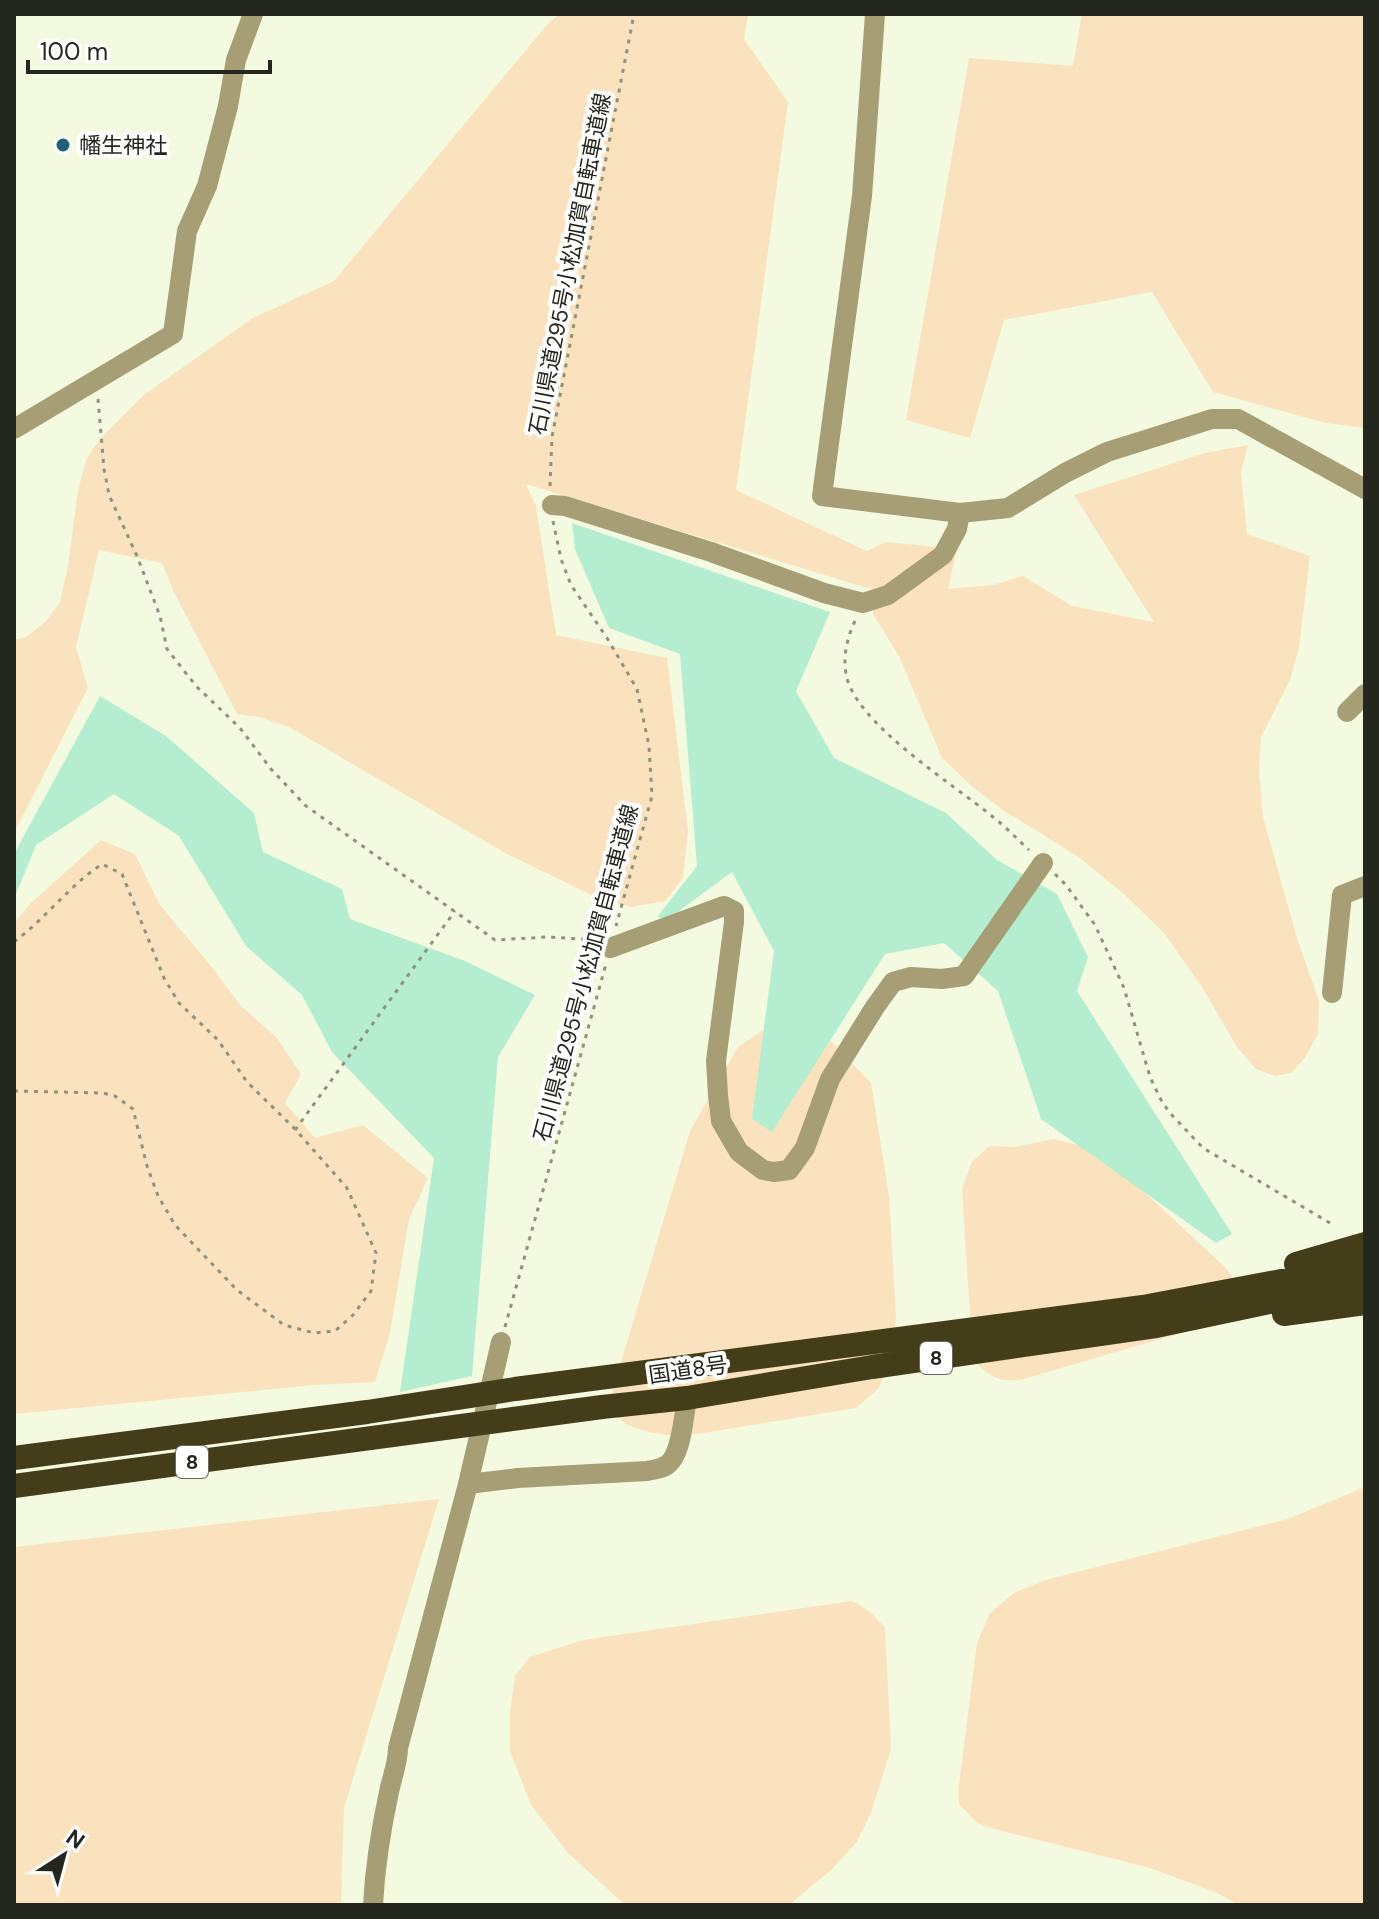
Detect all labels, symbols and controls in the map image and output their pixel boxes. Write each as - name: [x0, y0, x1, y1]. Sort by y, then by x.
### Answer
- scale bar: [28, 24, 270, 74]
- text: 100 m: [40, 36, 108, 67]
- street label: 石川県道295号小松加賀自転車道線: [523, 91, 617, 437]
- place label: 幡生神社: [79, 131, 167, 160]
- marker: 幡生神社: [54, 136, 72, 154]
- street label: 石川県道295号小松加賀自転車道線: [527, 801, 645, 1145]
- road number: 8: [920, 1342, 952, 1374]
- street label: 国道8号: [647, 1350, 729, 1390]
- road number: 8: [176, 1446, 208, 1478]
- north arrow: [24, 1815, 104, 1895]
- text: N: [60, 1823, 90, 1856]

